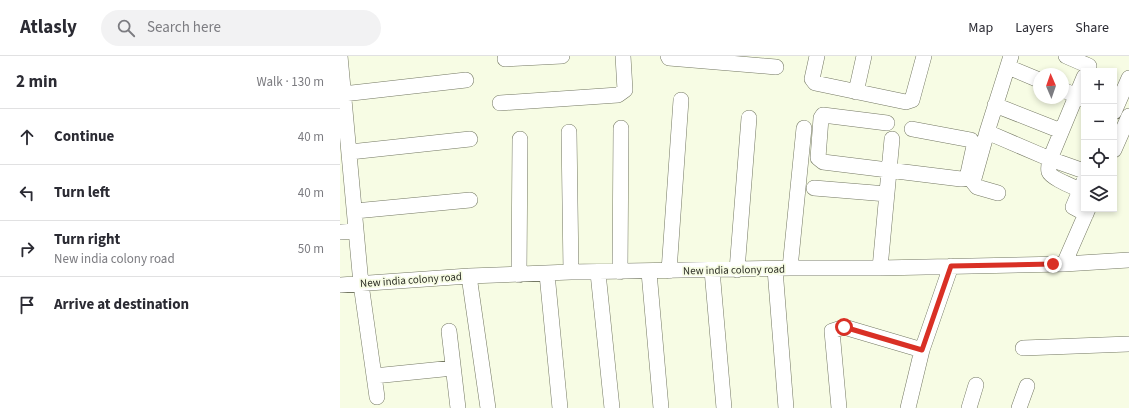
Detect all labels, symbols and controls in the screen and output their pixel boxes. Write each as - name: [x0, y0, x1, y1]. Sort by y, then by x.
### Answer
- search box: [101, 10, 381, 46]
- text: Atlasly: [20, 14, 77, 41]
- icon: search: [115, 17, 137, 39]
- text: Search here: [147, 17, 221, 38]
- text: Map: [968, 18, 993, 38]
- text: Layers: [1015, 18, 1053, 38]
- text: Share: [1075, 18, 1109, 38]
- north arrow: [1033, 68, 1069, 104]
- map controls: [1081, 68, 1117, 212]
- button: +: [1081, 68, 1117, 104]
- text: 2 min: [16, 70, 57, 94]
- text: Walk · 130 m: [256, 73, 324, 91]
- button: −: [1081, 104, 1117, 140]
- icon: ahead: [16, 126, 38, 148]
- text: Continue: [54, 126, 114, 147]
- text: 40 m: [298, 128, 324, 146]
- button: locate: [1081, 140, 1117, 176]
- button: layers: [1081, 176, 1117, 212]
- icon: left: [16, 182, 38, 204]
- text: Turn left: [54, 182, 110, 203]
- text: 40 m: [298, 184, 324, 202]
- text: Turn right: [54, 229, 120, 250]
- icon: right: [16, 238, 38, 260]
- text: 50 m: [298, 240, 324, 258]
- text: New india colony road: [54, 250, 175, 268]
- route end: [1044, 255, 1062, 273]
- street label: New india colony road: [683, 262, 785, 278]
- street label: New india colony road: [360, 269, 462, 291]
- icon: arrive: [16, 294, 38, 316]
- text: Arrive at destination: [54, 294, 189, 315]
- route start: [835, 318, 853, 336]

